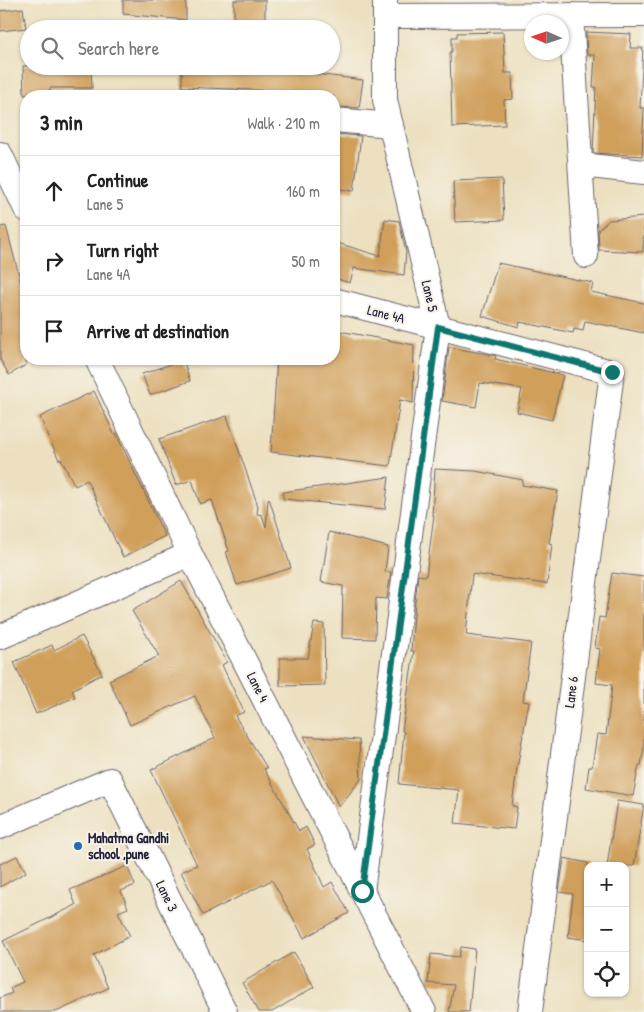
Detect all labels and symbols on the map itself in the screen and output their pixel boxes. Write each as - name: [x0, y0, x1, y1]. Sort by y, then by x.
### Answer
- north arrow: [524, 15, 569, 60]
- street label: Lane 5: [418, 278, 443, 314]
- street label: Lane 4A: [365, 300, 407, 327]
- route end: [601, 361, 624, 384]
- street label: Lane 4: [243, 669, 274, 705]
- street label: Lane 6: [559, 675, 582, 709]
- place label: Mahatma Gandhi school ,pune: [88, 828, 169, 865]
- marker: Mahatma Gandhi school ,pune: [72, 840, 84, 852]
- street label: Lane 3: [152, 877, 183, 914]
- route start: [351, 880, 374, 903]

